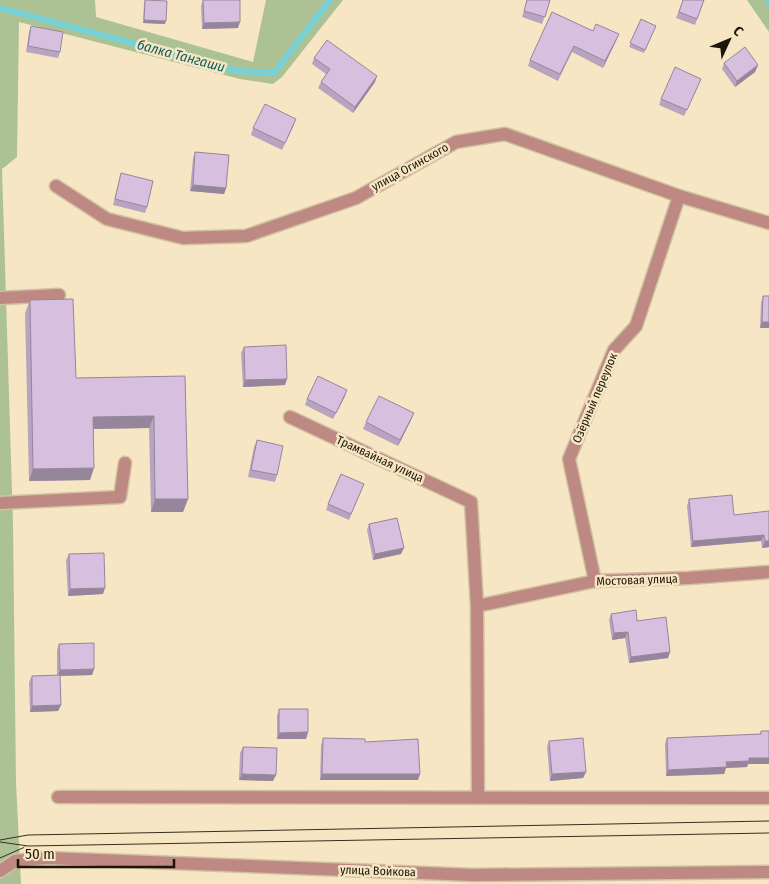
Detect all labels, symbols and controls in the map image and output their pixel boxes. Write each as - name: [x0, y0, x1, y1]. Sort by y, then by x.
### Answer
- north arrow: [704, 15, 754, 65]
- text: С: [729, 23, 747, 40]
- water label: балка Тангаши: [135, 36, 227, 76]
- street label: улица Огинского: [369, 140, 451, 194]
- street label: Озёрный переулок: [570, 350, 620, 445]
- street label: Трамвайная улица: [334, 433, 426, 485]
- street label: Мостовая улица: [596, 572, 678, 588]
- scale bar: [18, 836, 174, 868]
- text: 50 m: [25, 845, 55, 863]
- street label: улица Войкова: [340, 863, 416, 879]

